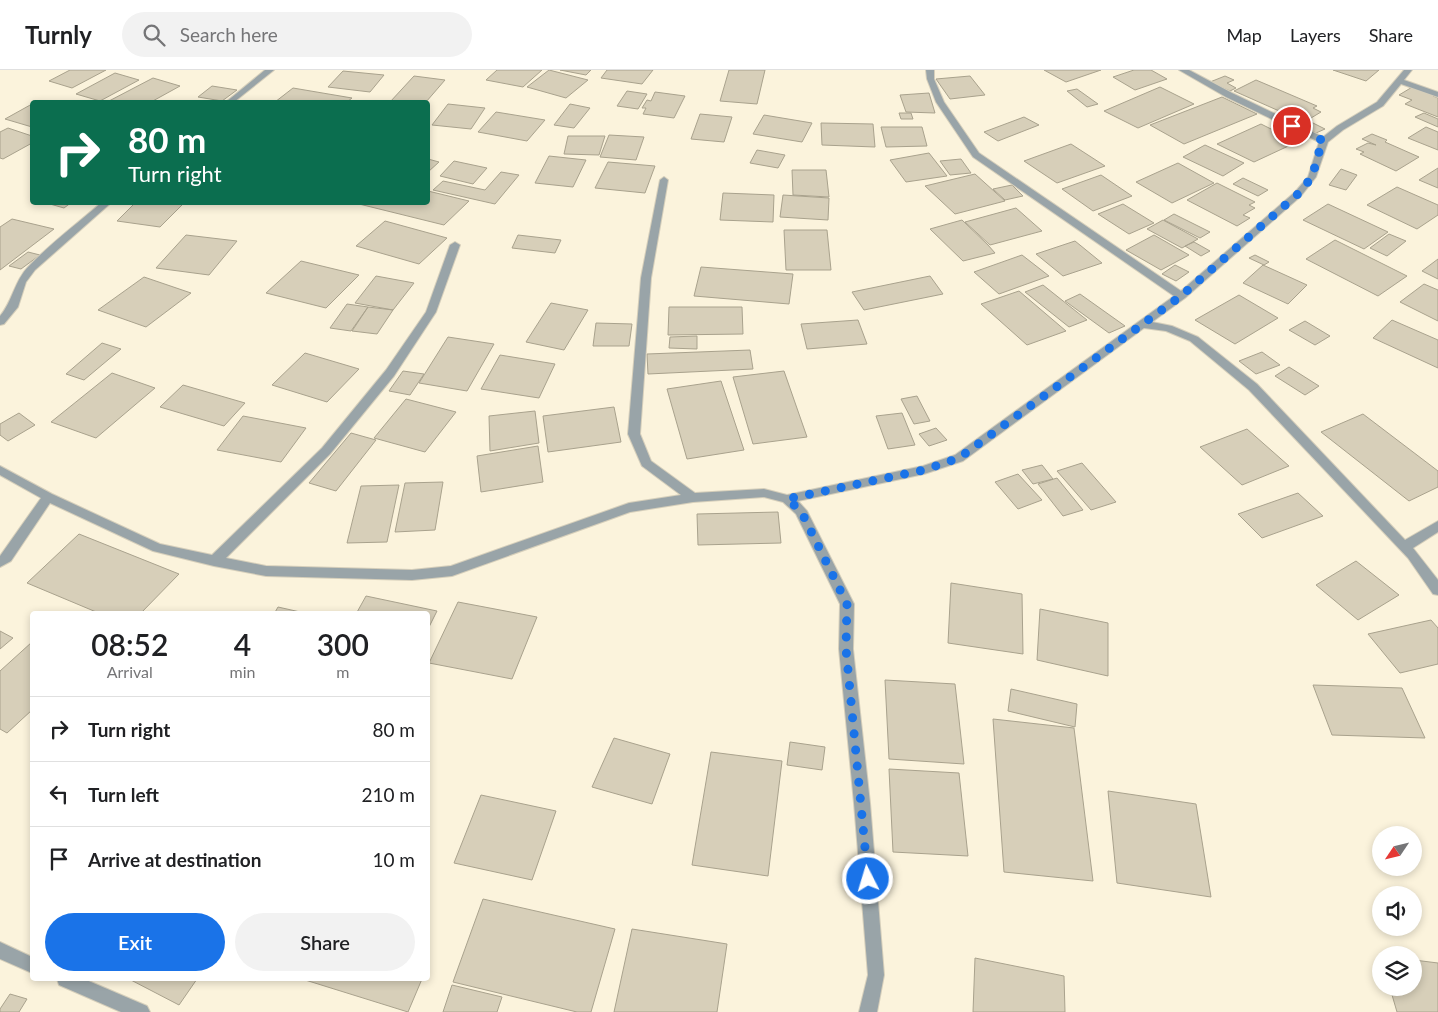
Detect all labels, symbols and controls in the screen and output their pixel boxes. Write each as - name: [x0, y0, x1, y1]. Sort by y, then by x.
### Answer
- search box: [122, 12, 472, 57]
- text: Turnly: [25, 20, 92, 49]
- icon: search: [140, 21, 168, 49]
- text: Search here: [180, 23, 278, 46]
- text: Map: [1226, 24, 1262, 46]
- text: Layers: [1290, 24, 1341, 46]
- text: Share: [1369, 24, 1413, 46]
- pin: [1271, 105, 1313, 147]
- icon: arrive: [1278, 112, 1306, 140]
- text: 80 m: [128, 118, 206, 160]
- icon: right: [45, 120, 110, 185]
- text: Turn right: [128, 160, 222, 187]
- text: 08:52: [91, 626, 168, 662]
- text: 4: [234, 626, 251, 662]
- text: 300: [317, 626, 369, 662]
- text: Arrival: [107, 662, 153, 681]
- text: min: [230, 662, 255, 681]
- text: m: [336, 662, 349, 681]
- icon: right: [45, 715, 73, 743]
- text: Turn right: [88, 718, 170, 741]
- text: 80 m: [372, 718, 415, 741]
- icon: left: [45, 780, 73, 808]
- text: Turn left: [88, 783, 159, 806]
- text: 210 m: [361, 783, 415, 806]
- north arrow: [1372, 826, 1422, 876]
- map controls: [1372, 826, 1422, 996]
- icon: arrive: [45, 845, 73, 873]
- text: Arrive at destination: [88, 848, 261, 871]
- text: 10 m: [372, 848, 415, 871]
- position arrow: [841, 852, 893, 904]
- button: sound: [1372, 886, 1422, 936]
- button: Exit: [45, 913, 225, 971]
- button: Share: [235, 913, 415, 971]
- button: layers: [1372, 946, 1422, 996]

